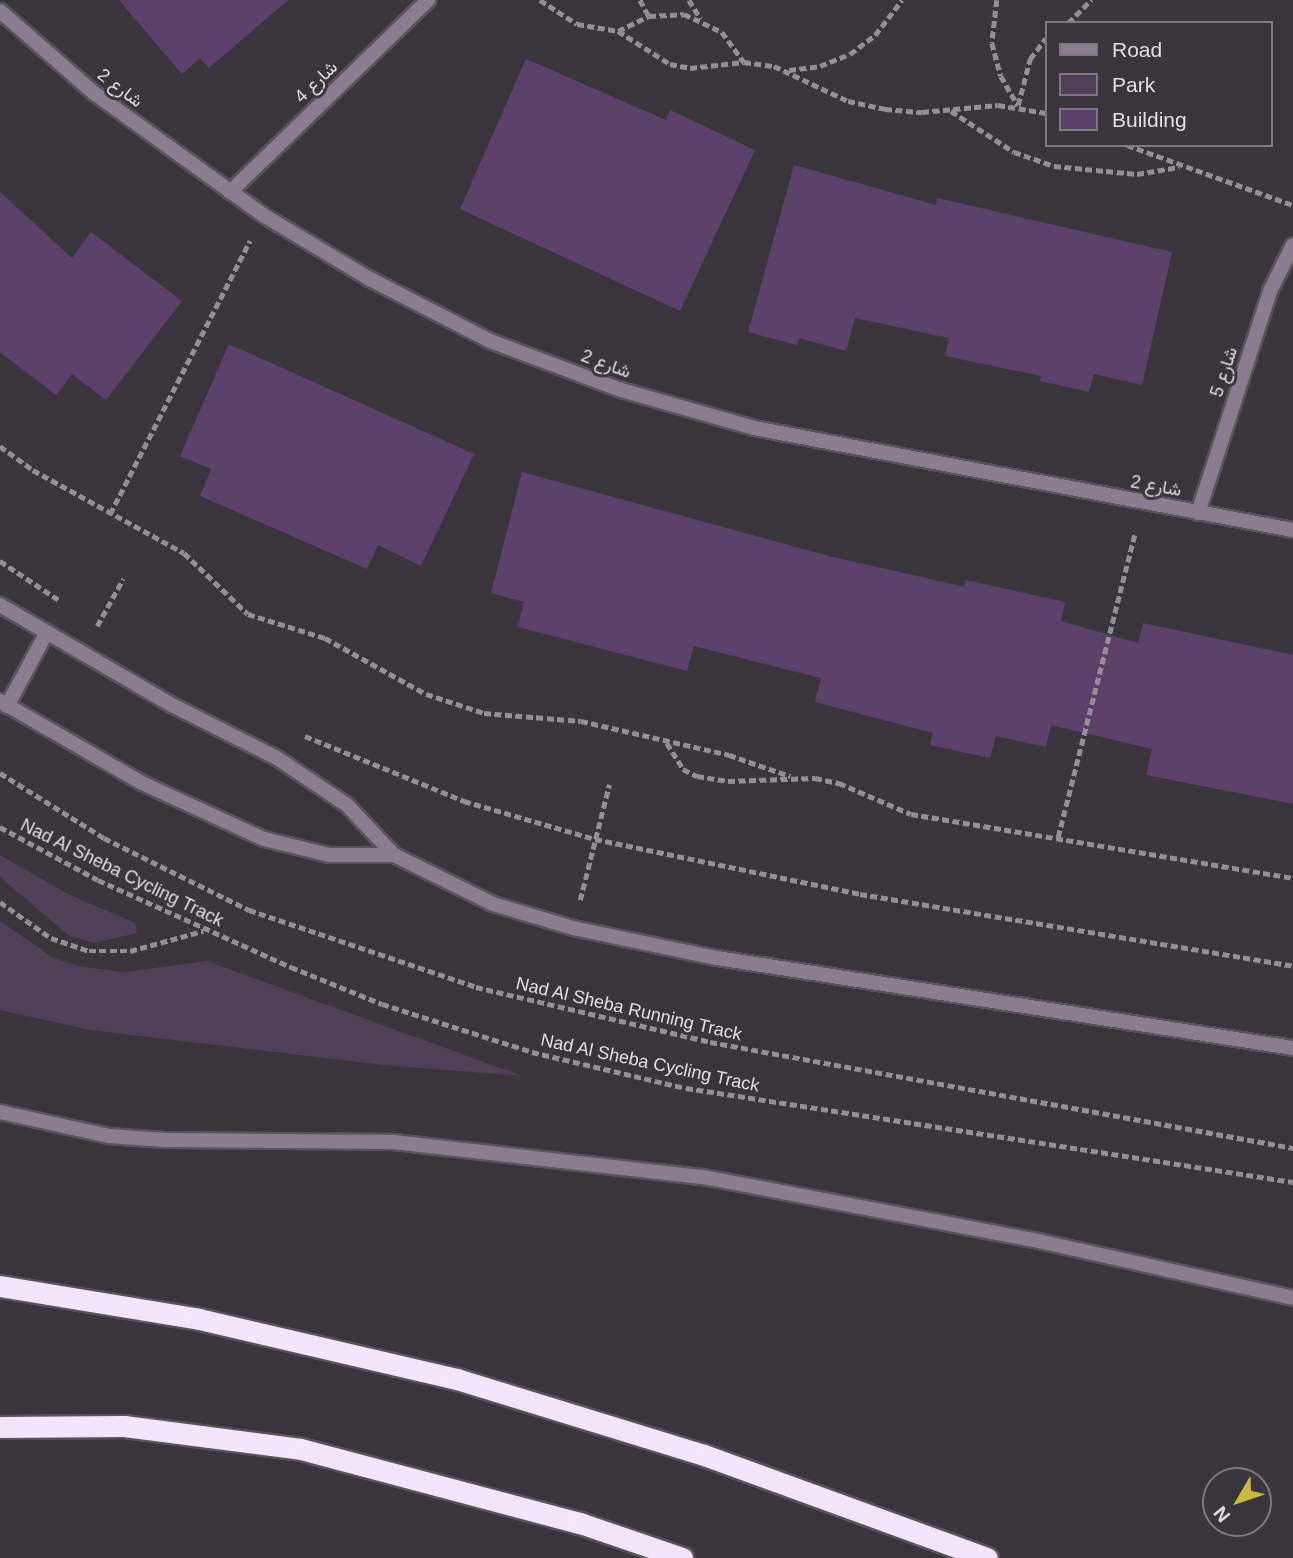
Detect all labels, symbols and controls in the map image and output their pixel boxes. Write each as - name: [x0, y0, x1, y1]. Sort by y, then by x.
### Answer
- legend: [1044, 21, 1272, 147]
- text: Road: [1112, 38, 1162, 61]
- street label: شارع 4: [290, 56, 342, 108]
- street label: شارع 2: [93, 64, 147, 112]
- text: Park: [1112, 73, 1155, 96]
- text: Building: [1112, 108, 1187, 131]
- street label: شارع 5: [1206, 344, 1242, 400]
- street label: شارع 2: [578, 345, 634, 383]
- street label: شارع 2: [1129, 471, 1183, 501]
- street label: Nad Al Sheba Cycling Track: [16, 814, 228, 932]
- street label: Nad Al Sheba Running Track: [513, 972, 745, 1046]
- street label: Nad Al Sheba Cycling Track: [538, 1029, 762, 1097]
- north arrow: [1202, 1467, 1272, 1537]
- text: N: [1209, 1502, 1234, 1526]

